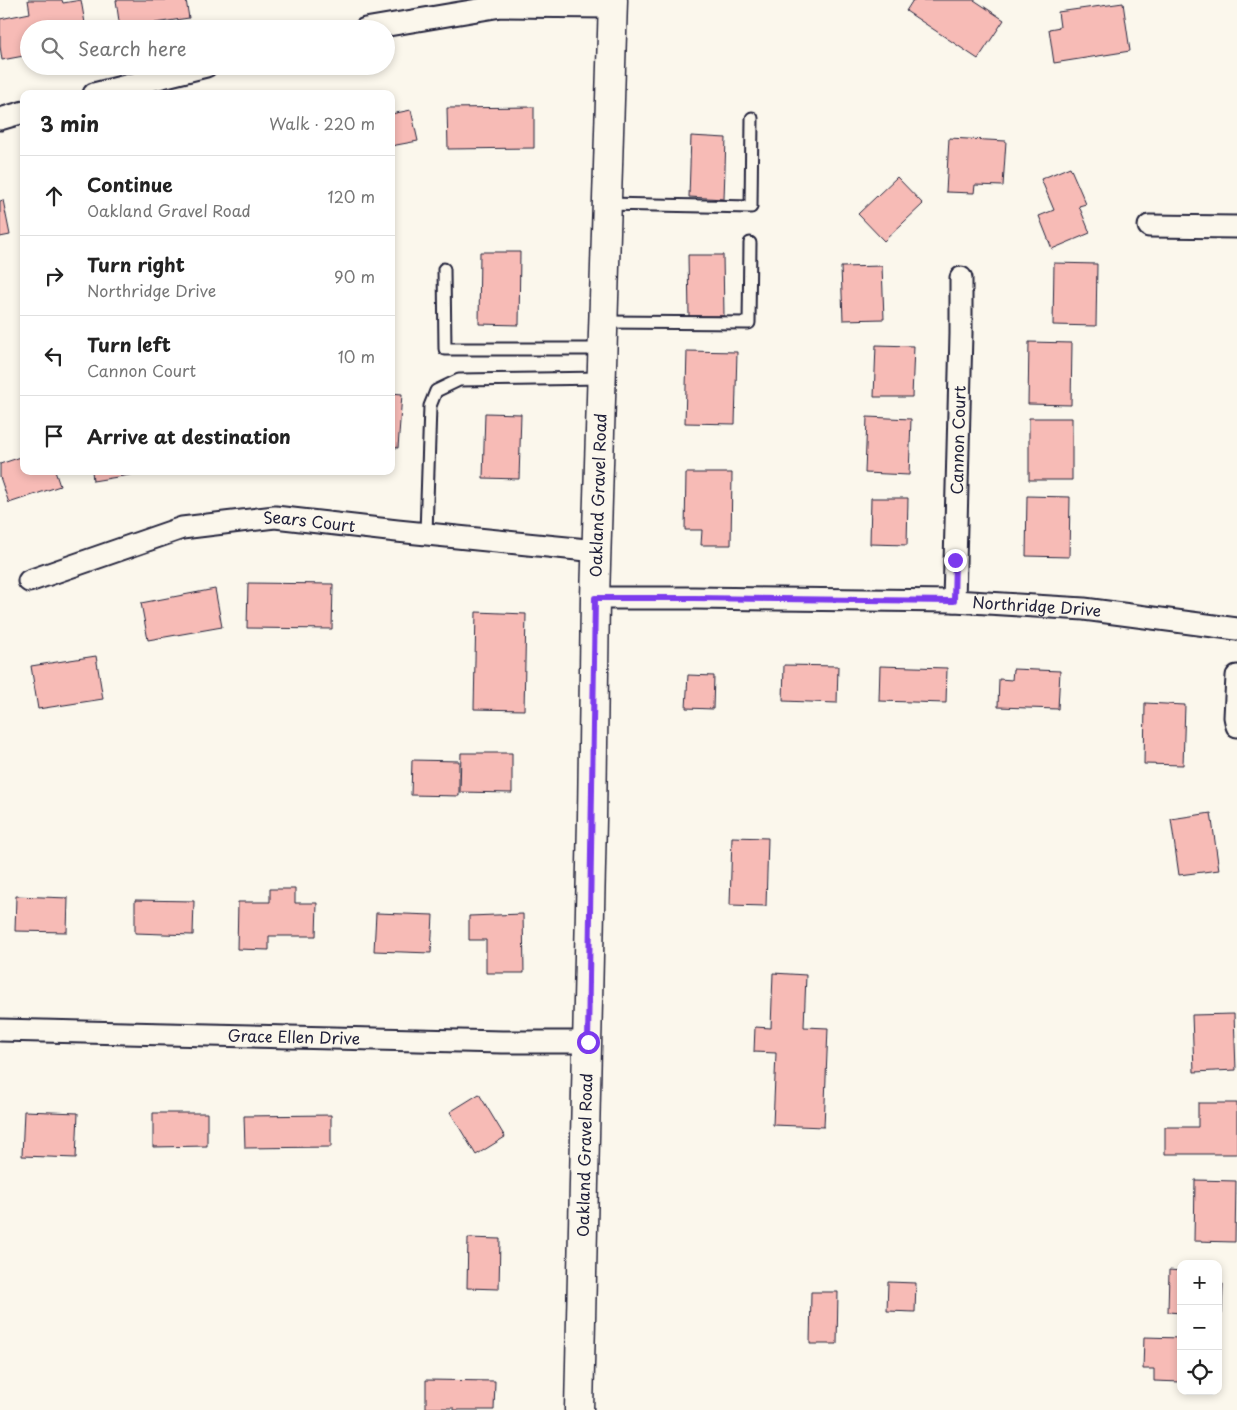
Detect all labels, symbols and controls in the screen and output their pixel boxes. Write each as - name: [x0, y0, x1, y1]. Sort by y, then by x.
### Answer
- search box: [20, 20, 395, 75]
- icon: search: [38, 34, 66, 62]
- text: Search here: [78, 34, 187, 62]
- text: 3 min: [40, 107, 99, 139]
- text: Walk · 220 m: [269, 111, 375, 135]
- text: Continue: [87, 170, 173, 198]
- icon: ahead: [40, 182, 68, 210]
- text: 120 m: [328, 184, 375, 208]
- text: Oakland Gravel Road: [87, 198, 251, 222]
- text: Turn right: [87, 250, 185, 278]
- icon: right: [40, 262, 68, 290]
- text: 90 m: [334, 264, 375, 288]
- text: Northridge Drive: [87, 278, 216, 302]
- text: Turn left: [87, 330, 171, 358]
- icon: left: [40, 342, 68, 370]
- text: 10 m: [338, 344, 375, 368]
- text: Cannon Court: [87, 358, 196, 382]
- street label: Cannon Court: [944, 385, 971, 495]
- street label: Oakland Gravel Road: [583, 413, 612, 578]
- icon: arrive: [40, 422, 68, 450]
- text: Arrive at destination: [87, 422, 291, 450]
- street label: Sears Court: [262, 504, 357, 537]
- route end: [944, 549, 967, 572]
- street label: Northridge Drive: [972, 589, 1103, 622]
- street label: Grace Ellen Drive: [227, 1022, 361, 1050]
- route start: [577, 1031, 600, 1054]
- street label: Oakland Gravel Road: [570, 1073, 597, 1237]
- map controls: [1177, 1260, 1222, 1395]
- button: +: [1177, 1260, 1222, 1305]
- button: −: [1177, 1305, 1222, 1350]
- button: locate: [1177, 1350, 1222, 1395]

